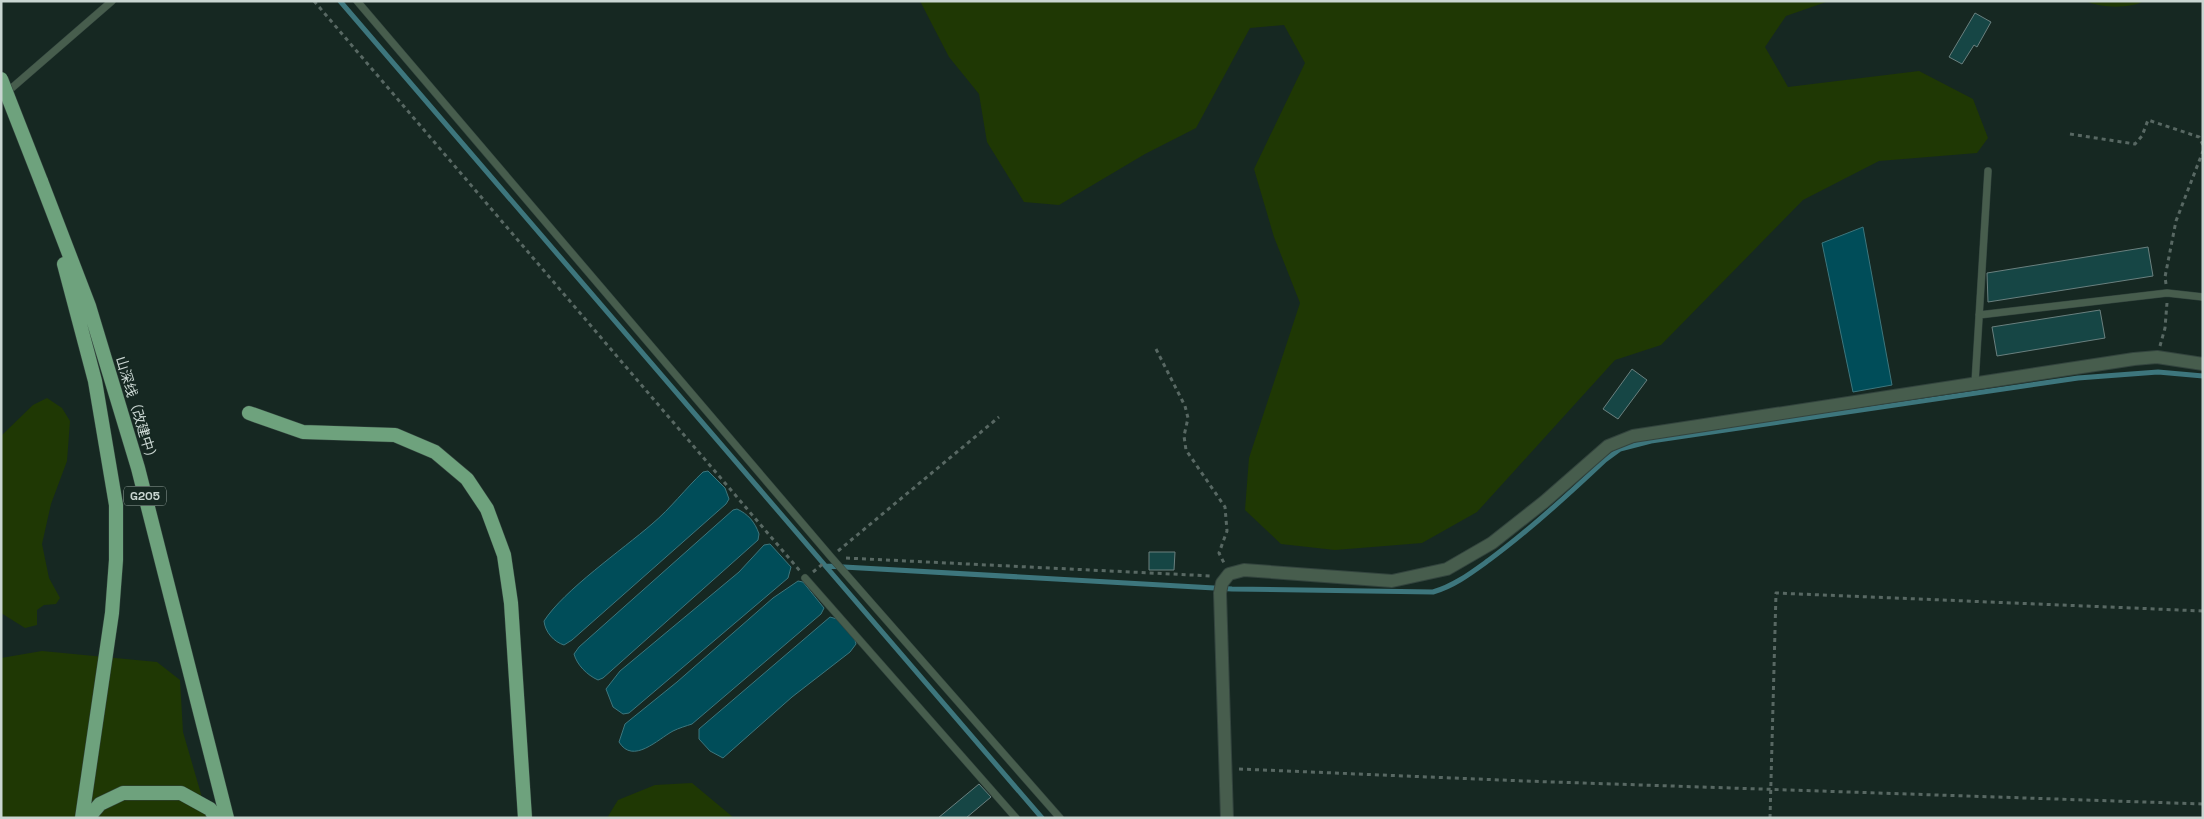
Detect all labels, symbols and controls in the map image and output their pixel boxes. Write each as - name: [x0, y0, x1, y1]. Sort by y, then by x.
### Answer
- street label: 山深线（改建中）: [112, 354, 162, 466]
- road number: G205: [124, 486, 166, 506]

